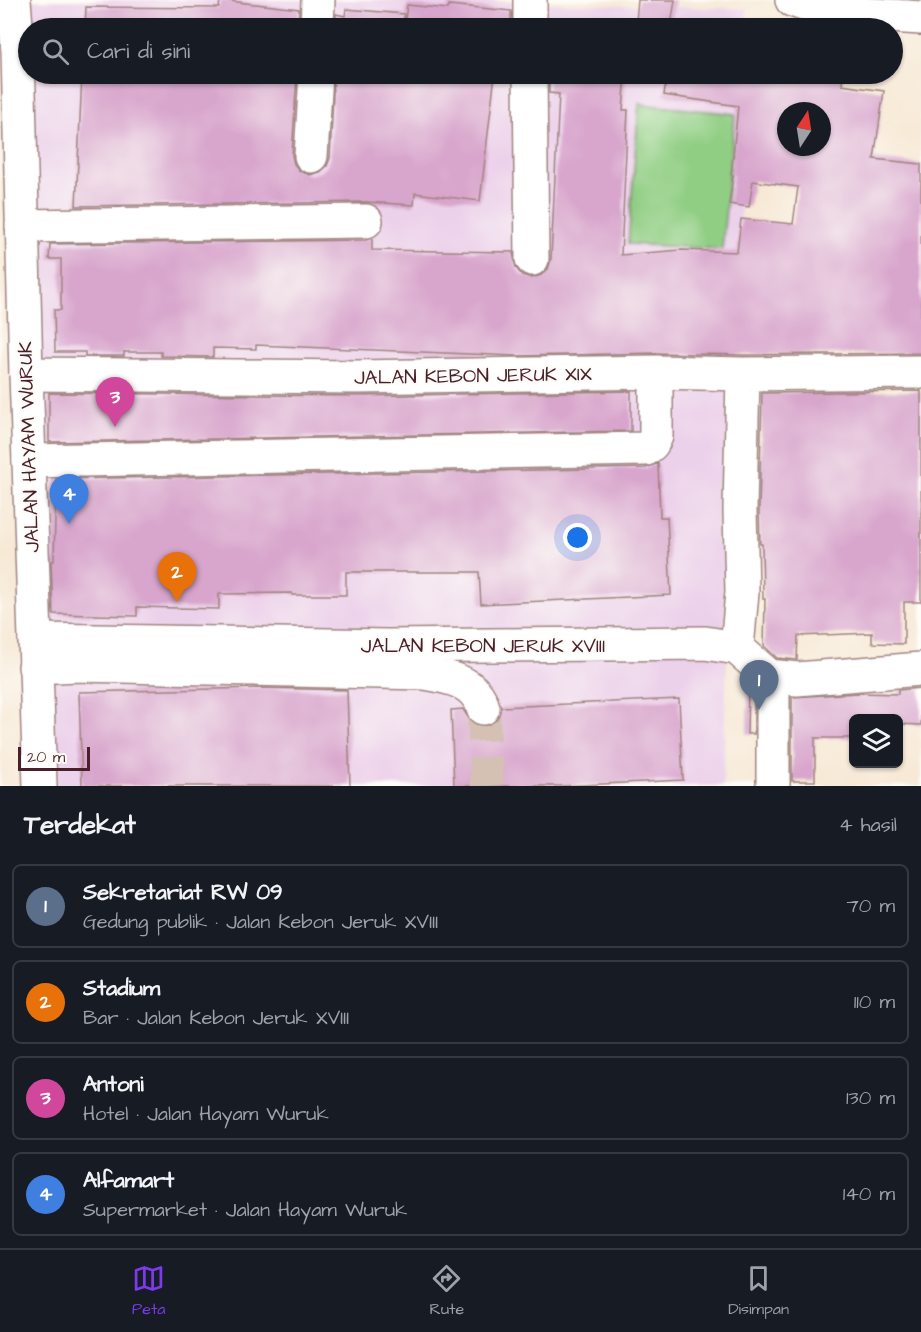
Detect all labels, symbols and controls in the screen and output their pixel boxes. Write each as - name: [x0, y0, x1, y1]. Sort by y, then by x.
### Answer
- search box: [18, 18, 903, 84]
- icon: search: [39, 35, 72, 68]
- text: Cari di sini: [87, 36, 190, 67]
- north arrow: [777, 102, 831, 156]
- street label: JALAN HAYAM WURUK: [11, 341, 47, 553]
- street label: JALAN KEBON JERUK XIX: [354, 360, 592, 392]
- pin: 3: [96, 378, 134, 427]
- pin: 4: [50, 474, 88, 524]
- your location: [563, 523, 592, 552]
- pin: 2: [158, 552, 196, 602]
- street label: JALAN KEBON JERUK XVIII: [361, 632, 605, 660]
- pin: 1: [740, 660, 778, 710]
- map controls: [849, 714, 903, 768]
- button: layers: [849, 714, 903, 768]
- scale bar: [18, 744, 90, 772]
- text: 20 m: [27, 746, 65, 768]
- text: Terdekat: [24, 807, 136, 843]
- text: 4 hasil: [839, 811, 897, 839]
- text: Sekretariat RW 09: [83, 877, 283, 908]
- text: 1: [44, 892, 47, 920]
- text: 70 m: [847, 892, 895, 920]
- text: Gedung publik · Jalan Kebon Jeruk XVIII: [83, 908, 438, 936]
- text: Stadium: [83, 973, 160, 1004]
- text: 2: [40, 988, 51, 1016]
- text: 110 m: [854, 988, 895, 1016]
- text: Bar · Jalan Kebon Jeruk XVIII: [83, 1004, 349, 1032]
- text: Antoni: [83, 1069, 144, 1100]
- text: 3: [40, 1084, 51, 1112]
- text: 130 m: [846, 1084, 895, 1112]
- text: Hotel · Jalan Hayam Wuruk: [83, 1100, 329, 1128]
- text: Alfamart: [83, 1165, 174, 1196]
- text: 4: [39, 1180, 52, 1208]
- text: 140 m: [843, 1180, 895, 1208]
- text: Supermarket · Jalan Hayam Wuruk: [83, 1196, 407, 1224]
- tab: Peta: [132, 1262, 165, 1320]
- tab: Rute: [430, 1262, 464, 1320]
- tab: Disimpan: [728, 1262, 789, 1320]

